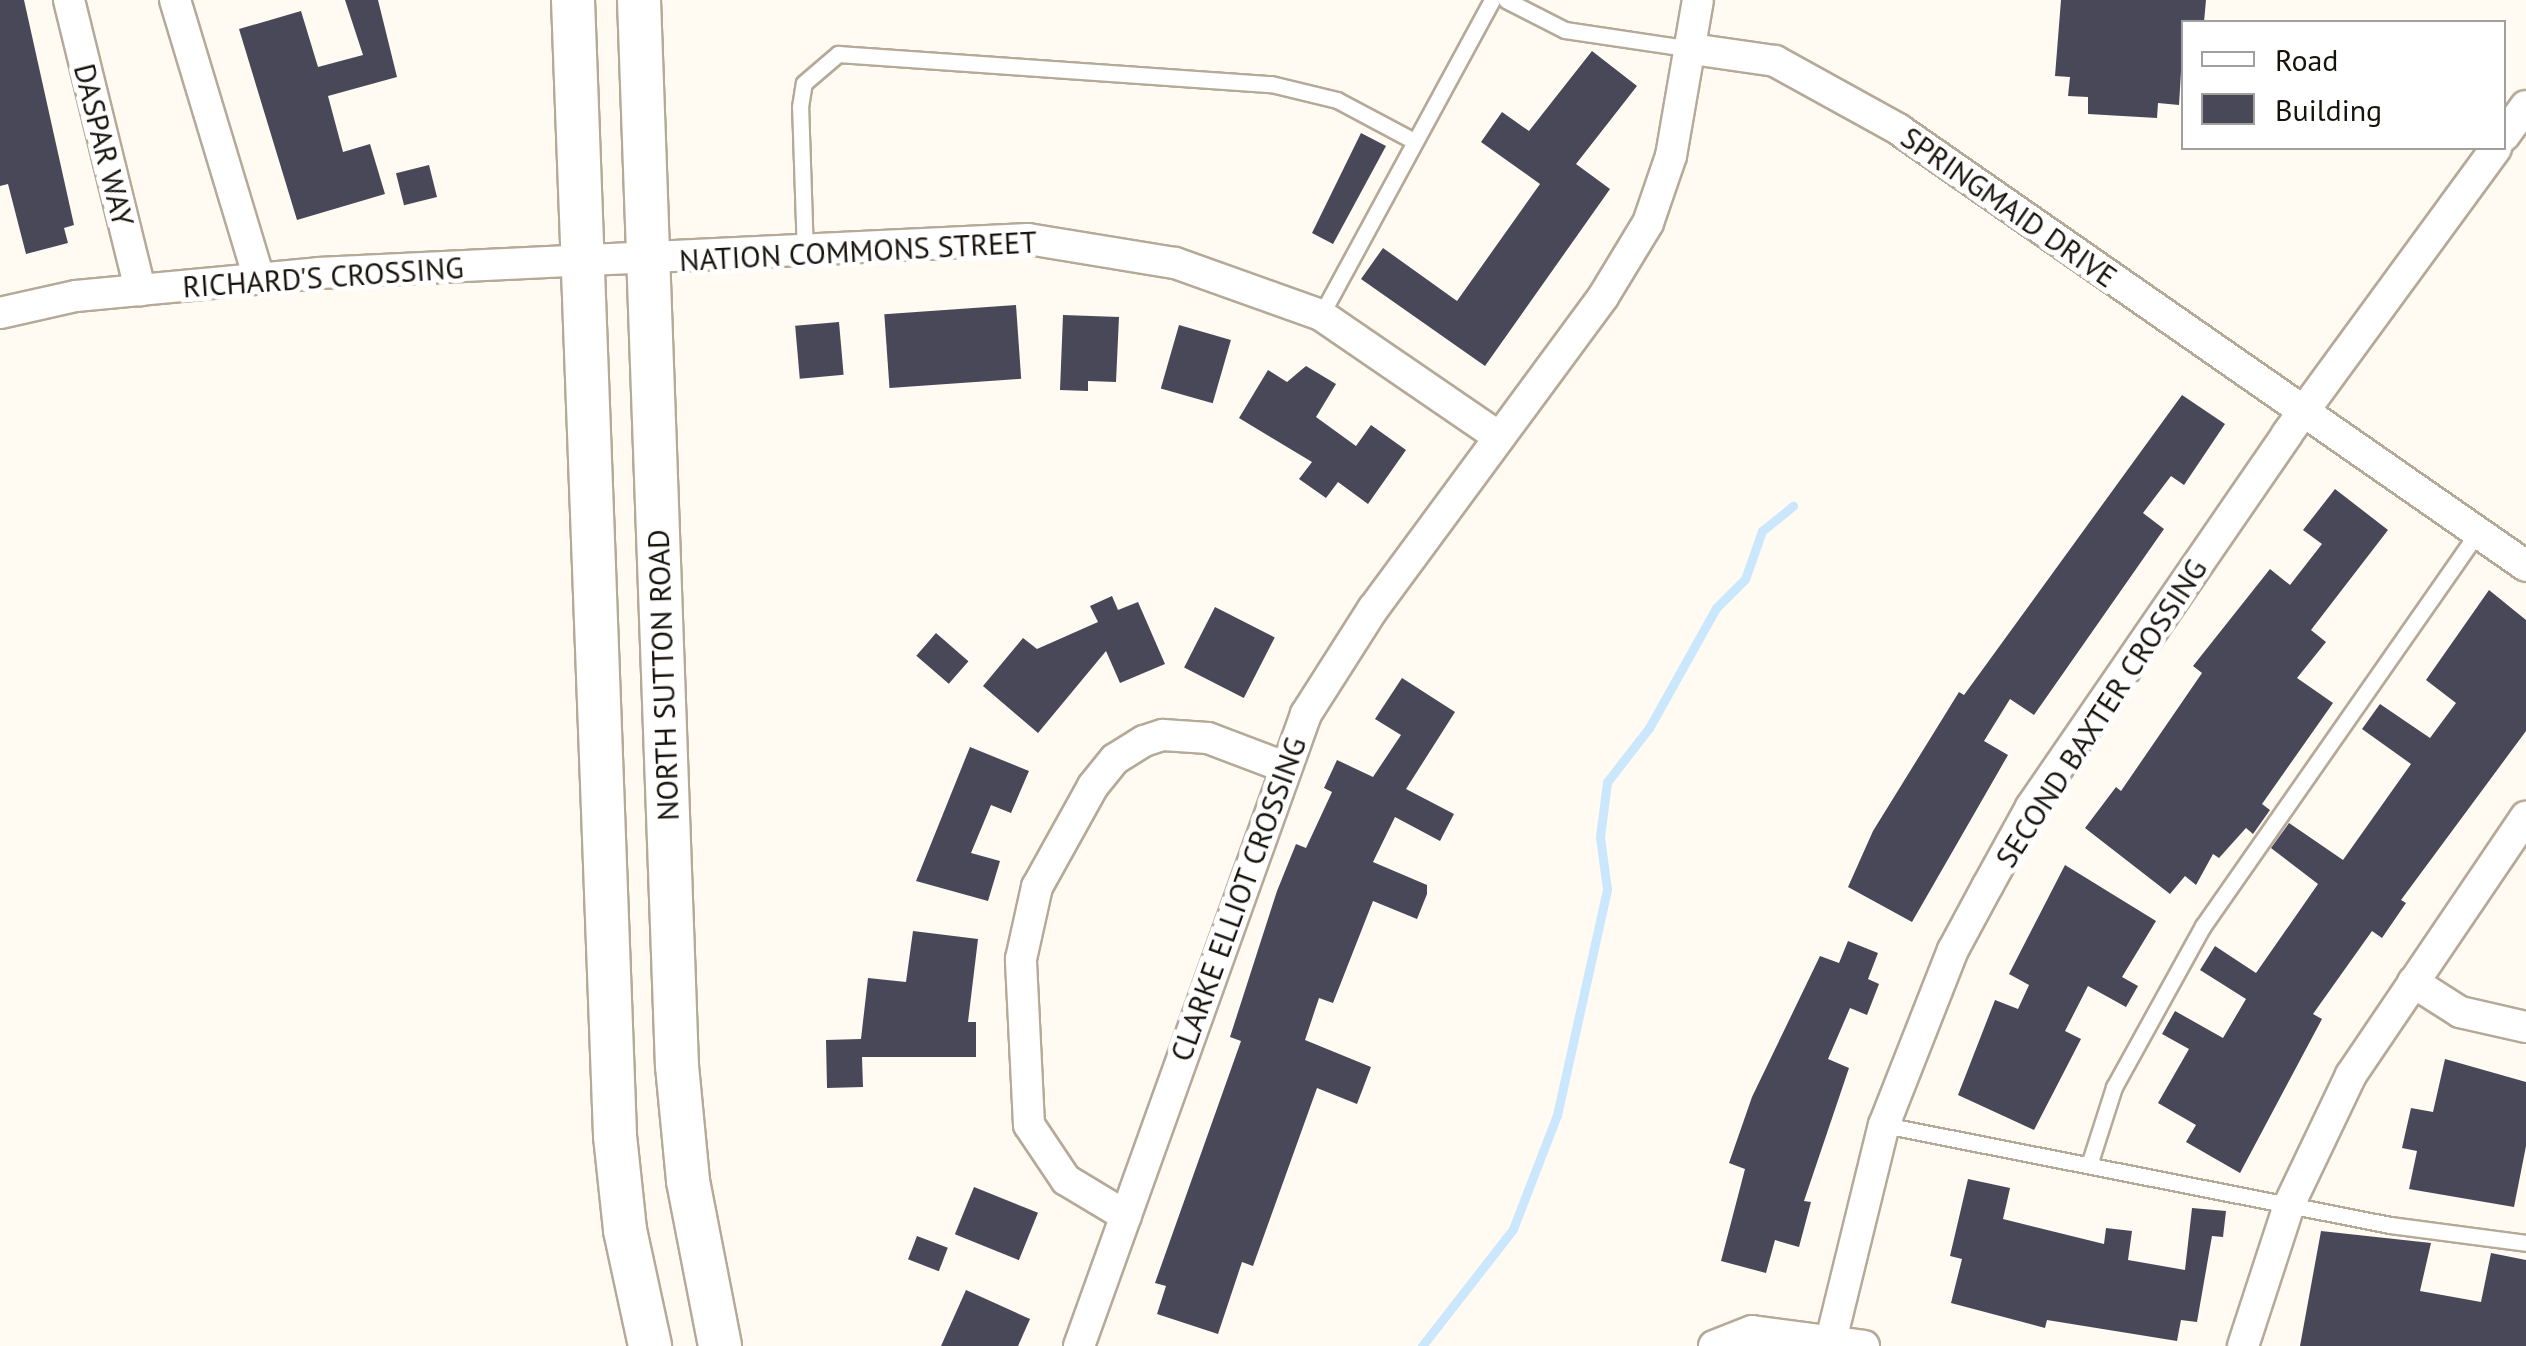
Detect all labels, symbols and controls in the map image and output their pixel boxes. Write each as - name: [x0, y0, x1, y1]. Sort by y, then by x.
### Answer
- legend: [2181, 20, 2506, 150]
- text: Road: [2275, 40, 2339, 79]
- street label: DASPAR WAY: [66, 60, 142, 230]
- text: Building: [2275, 90, 2382, 129]
- street label: SPRINGMAID DRIVE: [1894, 119, 2124, 295]
- street label: NATION COMMONS STREET: [678, 224, 1038, 278]
- street label: RICHARD'S CROSSING: [181, 249, 465, 305]
- street label: NORTH SUTTON ROAD: [640, 529, 686, 821]
- street label: SECOND BAXTER CROSSING: [1988, 552, 2214, 874]
- street label: CLARKE ELLIOT CROSSING: [1162, 731, 1314, 1067]

